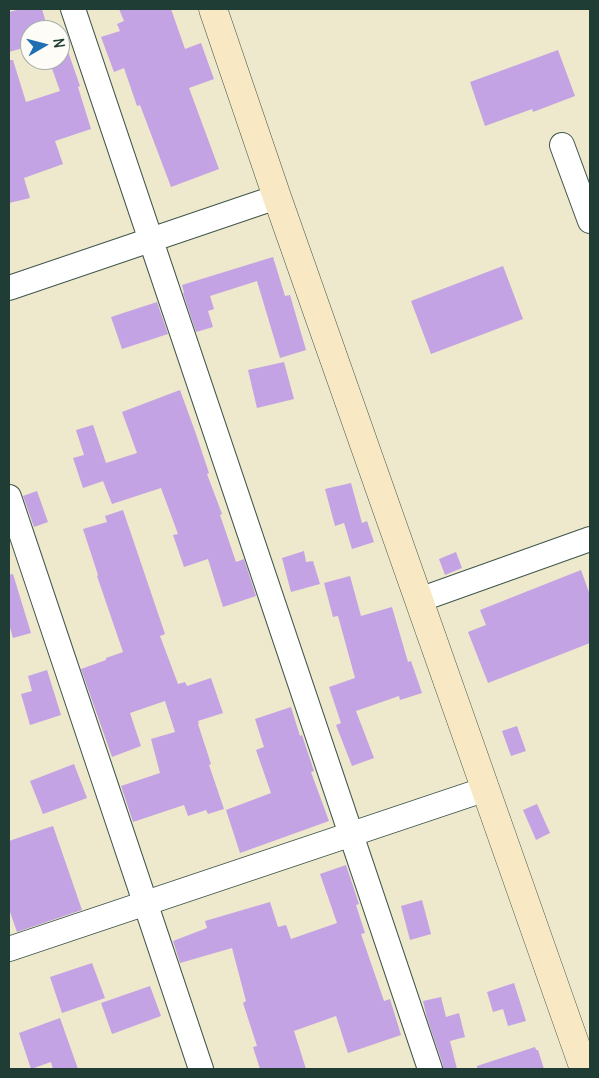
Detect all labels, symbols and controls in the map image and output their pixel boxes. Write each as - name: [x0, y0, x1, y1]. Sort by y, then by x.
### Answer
- north arrow: [20, 20, 70, 70]
- text: N: [49, 37, 68, 49]

